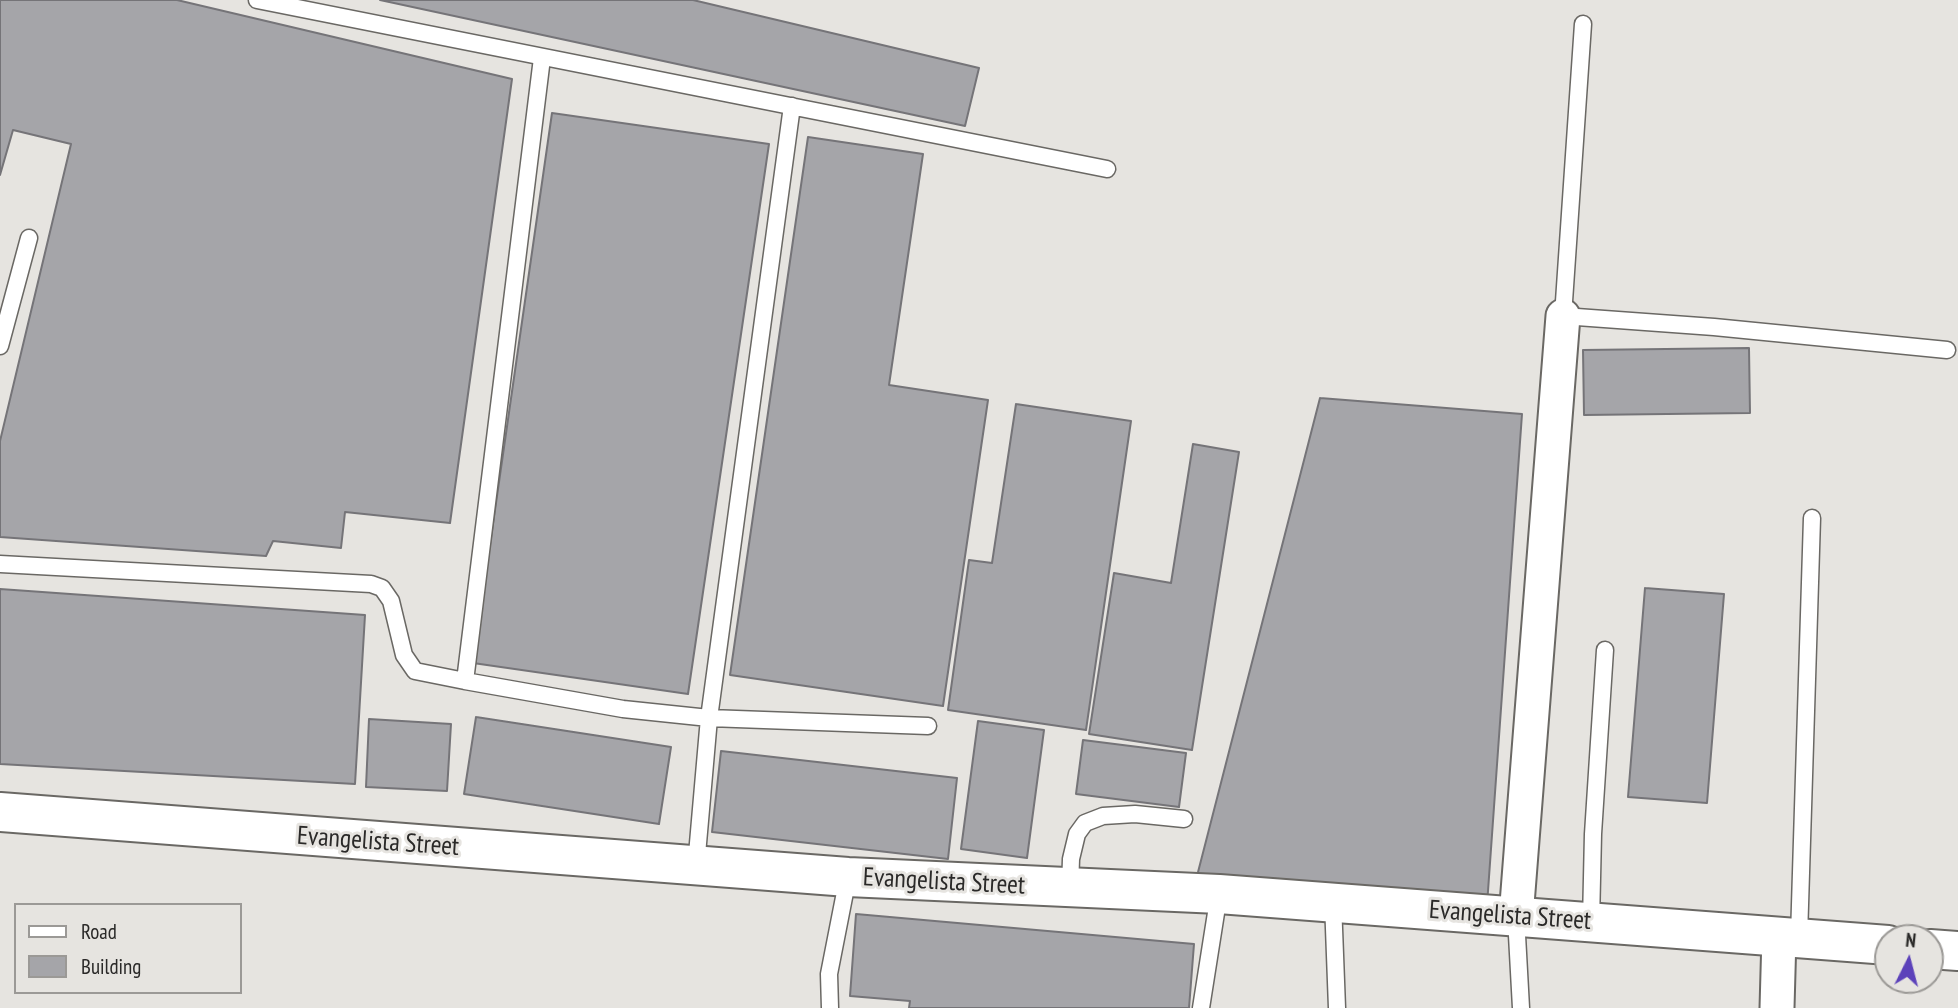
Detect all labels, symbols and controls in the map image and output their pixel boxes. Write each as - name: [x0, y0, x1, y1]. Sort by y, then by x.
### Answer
- street label: Evangelista Street: [296, 821, 460, 863]
- street label: Evangelista Street: [862, 862, 1026, 902]
- street label: Evangelista Street: [1428, 895, 1592, 937]
- legend: [14, 903, 242, 994]
- text: Road: [81, 918, 117, 945]
- north arrow: [1874, 924, 1944, 994]
- text: N: [1905, 928, 1917, 953]
- text: Building: [81, 953, 141, 980]

